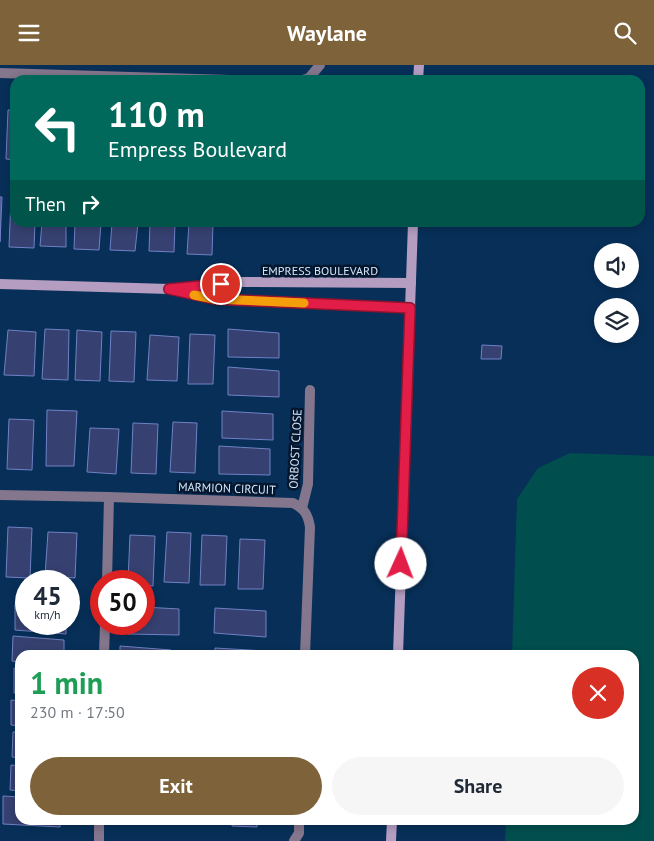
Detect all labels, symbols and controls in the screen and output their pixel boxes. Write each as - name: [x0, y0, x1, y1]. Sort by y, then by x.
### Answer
- icon: menu: [15, 19, 43, 47]
- text: Waylane: [287, 19, 367, 47]
- icon: search: [611, 19, 639, 47]
- text: 110 m: [108, 91, 205, 137]
- icon: left: [25, 95, 90, 160]
- text: Empress Boulevard: [108, 135, 287, 163]
- icon: right: [76, 190, 104, 218]
- text: Then: [25, 192, 66, 216]
- map controls: [594, 243, 639, 343]
- button: sound: [594, 243, 639, 288]
- pin: [200, 263, 242, 305]
- street label: EMPRESS BOULEVARD: [262, 263, 378, 278]
- icon: arrive: [207, 270, 235, 298]
- button: layers: [594, 298, 639, 343]
- street label: ORBOST CLOSE: [285, 409, 305, 489]
- street label: MARMION CIRCUIT: [178, 479, 277, 497]
- position arrow: [374, 537, 426, 589]
- speed limit sign: 50: [90, 570, 155, 635]
- text: 45: [33, 580, 62, 612]
- text: km/h: [34, 607, 61, 622]
- text: 1 min: [30, 663, 103, 702]
- button: close: [572, 667, 624, 719]
- text: 230 m · 17:50: [30, 702, 125, 722]
- button: Exit: [30, 757, 322, 815]
- button: Share: [332, 757, 624, 815]

